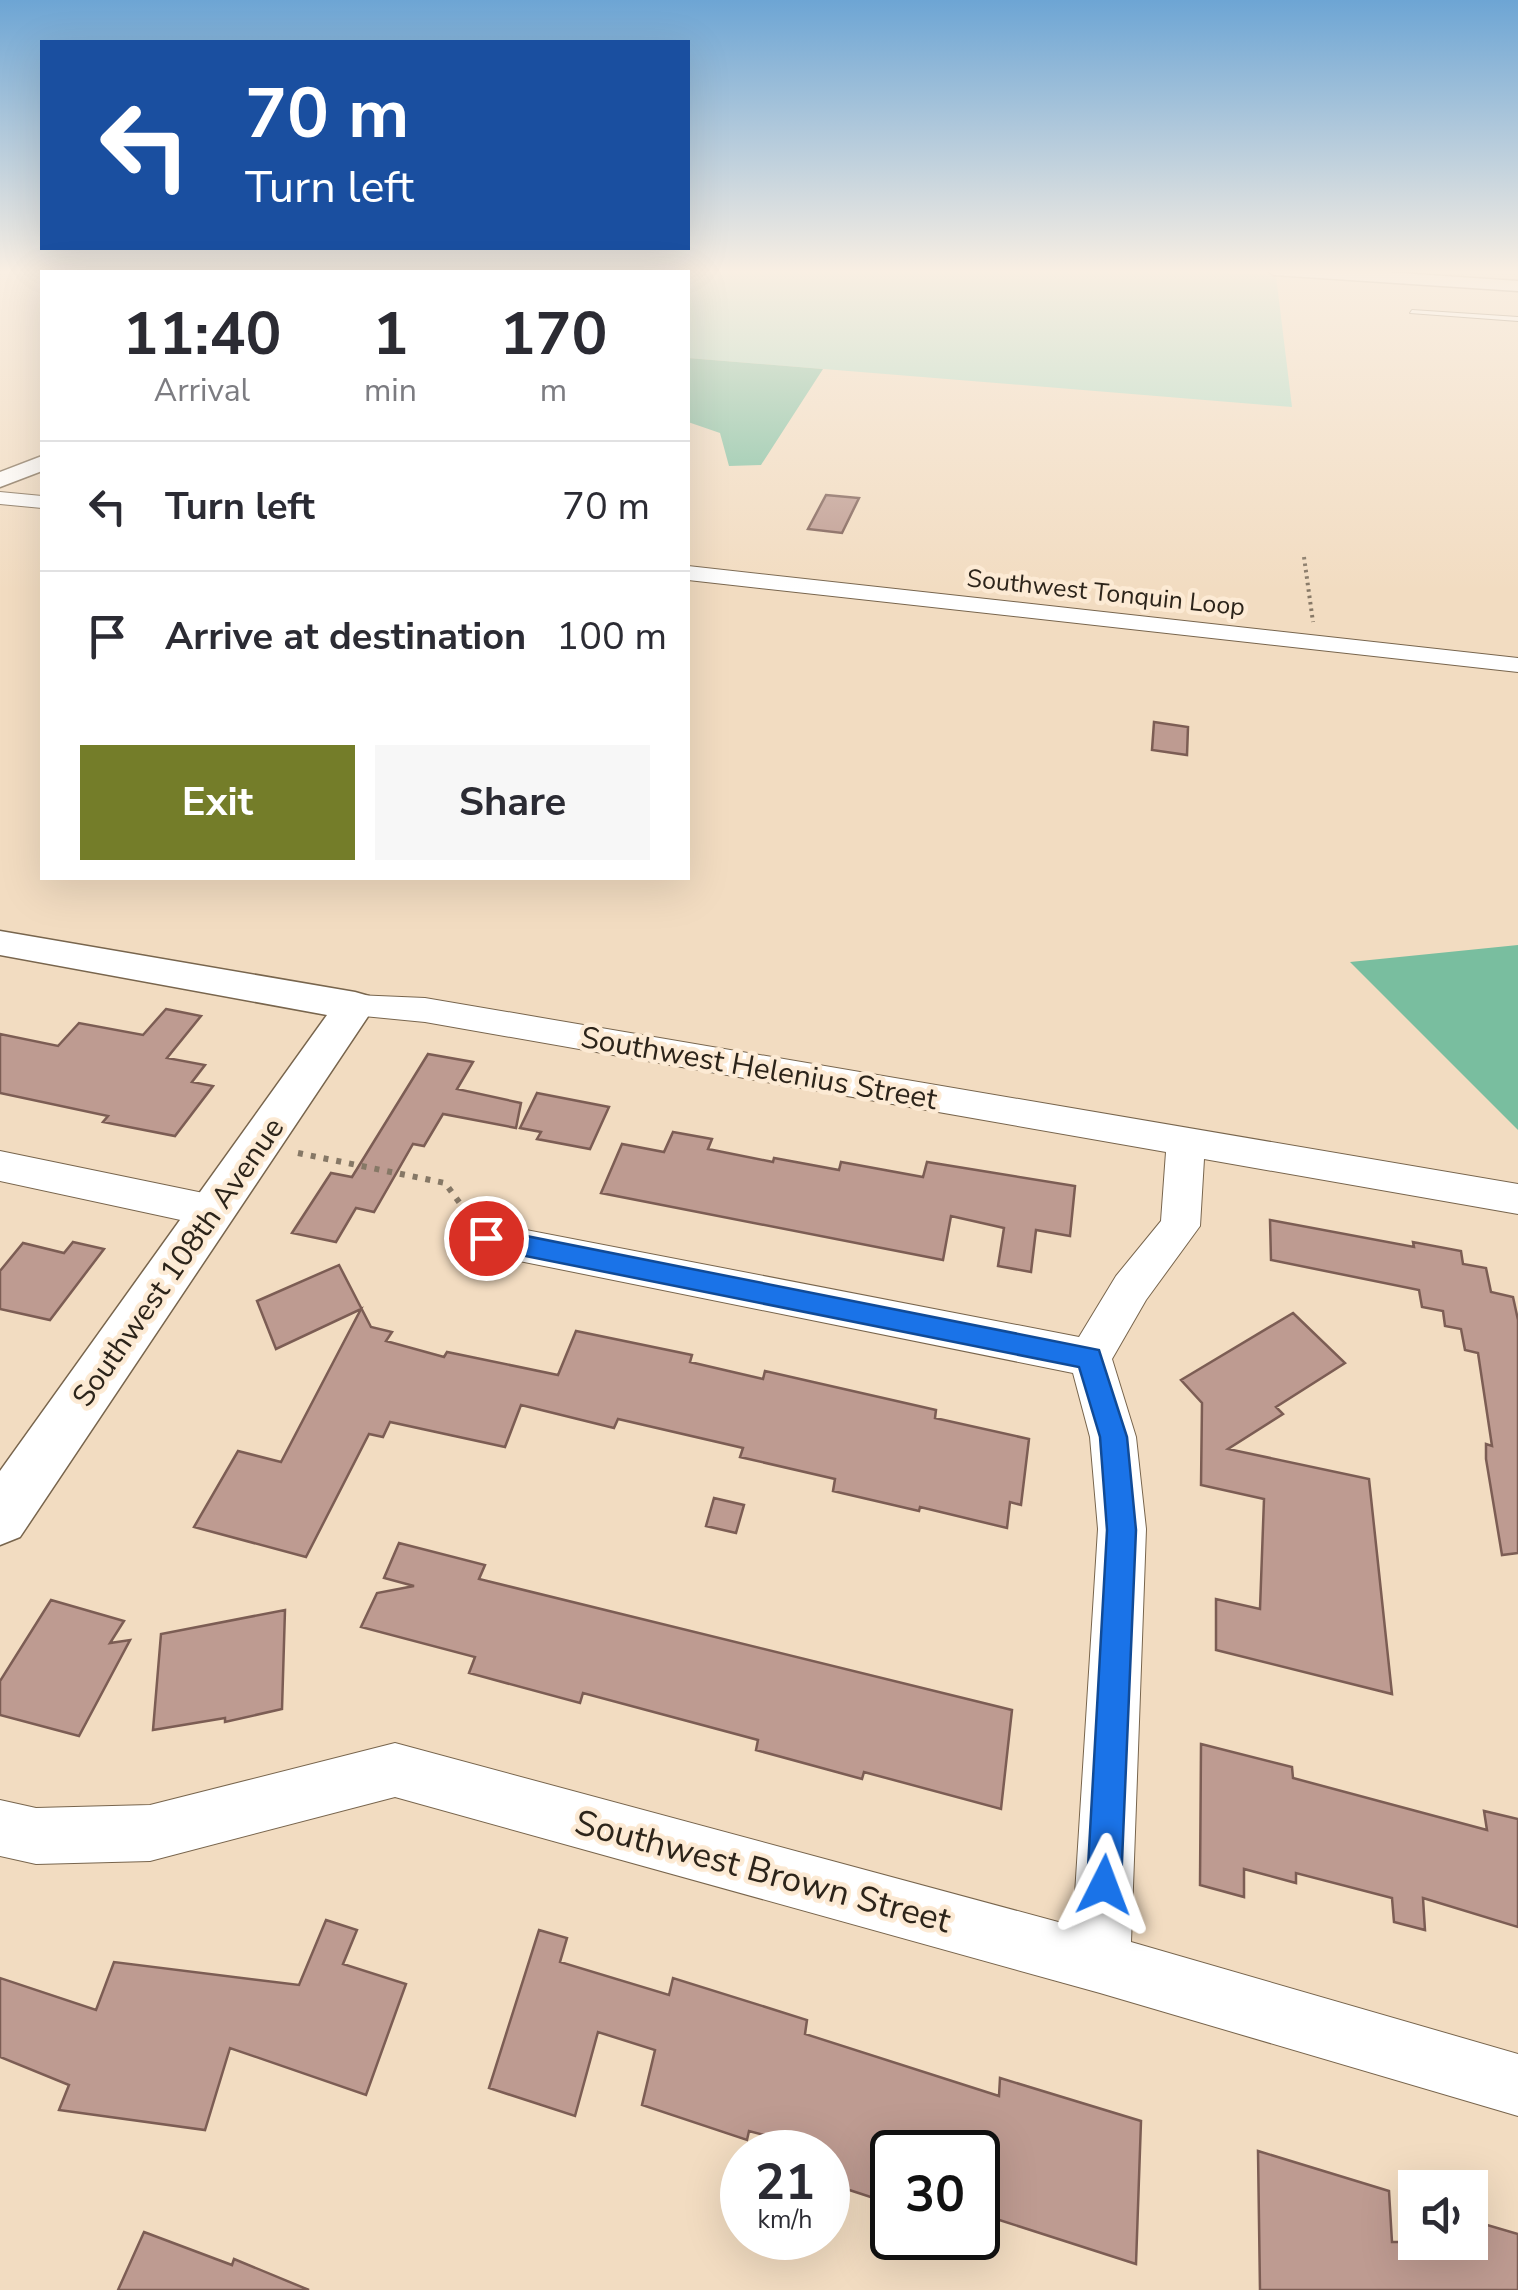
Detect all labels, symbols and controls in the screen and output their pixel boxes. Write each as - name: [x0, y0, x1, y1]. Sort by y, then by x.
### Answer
- text: 70 m: [245, 66, 409, 162]
- icon: left: [80, 80, 210, 210]
- text: Turn left: [245, 157, 414, 218]
- text: 11:40: [123, 293, 281, 375]
- text: 1: [372, 293, 408, 375]
- text: 170: [499, 293, 607, 375]
- text: Arrival: [154, 369, 250, 412]
- text: min: [364, 369, 417, 412]
- text: m: [540, 369, 567, 412]
- icon: left: [80, 479, 135, 534]
- text: Turn left: [165, 481, 315, 532]
- text: 70 m: [562, 481, 650, 532]
- street label: Southwest Tonquin Loop: [965, 561, 1247, 625]
- icon: arrive: [80, 609, 135, 664]
- text: Arrive at destination: [165, 611, 526, 662]
- text: 100 m: [556, 611, 667, 662]
- button: Exit: [80, 745, 355, 860]
- button: Share: [375, 745, 650, 860]
- street label: Southwest Helenius Street: [578, 1017, 941, 1120]
- street label: Southwest 108th Avenue: [63, 1110, 294, 1415]
- pin: [444, 1196, 529, 1281]
- icon: arrive: [459, 1211, 514, 1266]
- street label: Southwest Brown Street: [570, 1799, 957, 1944]
- position arrow: [1052, 1833, 1156, 1937]
- speed limit sign: 30: [870, 2130, 1000, 2260]
- text: 21: [755, 2148, 815, 2217]
- map controls: [1398, 2170, 1488, 2260]
- button: sound: [1398, 2170, 1488, 2260]
- text: km/h: [757, 2203, 813, 2237]

